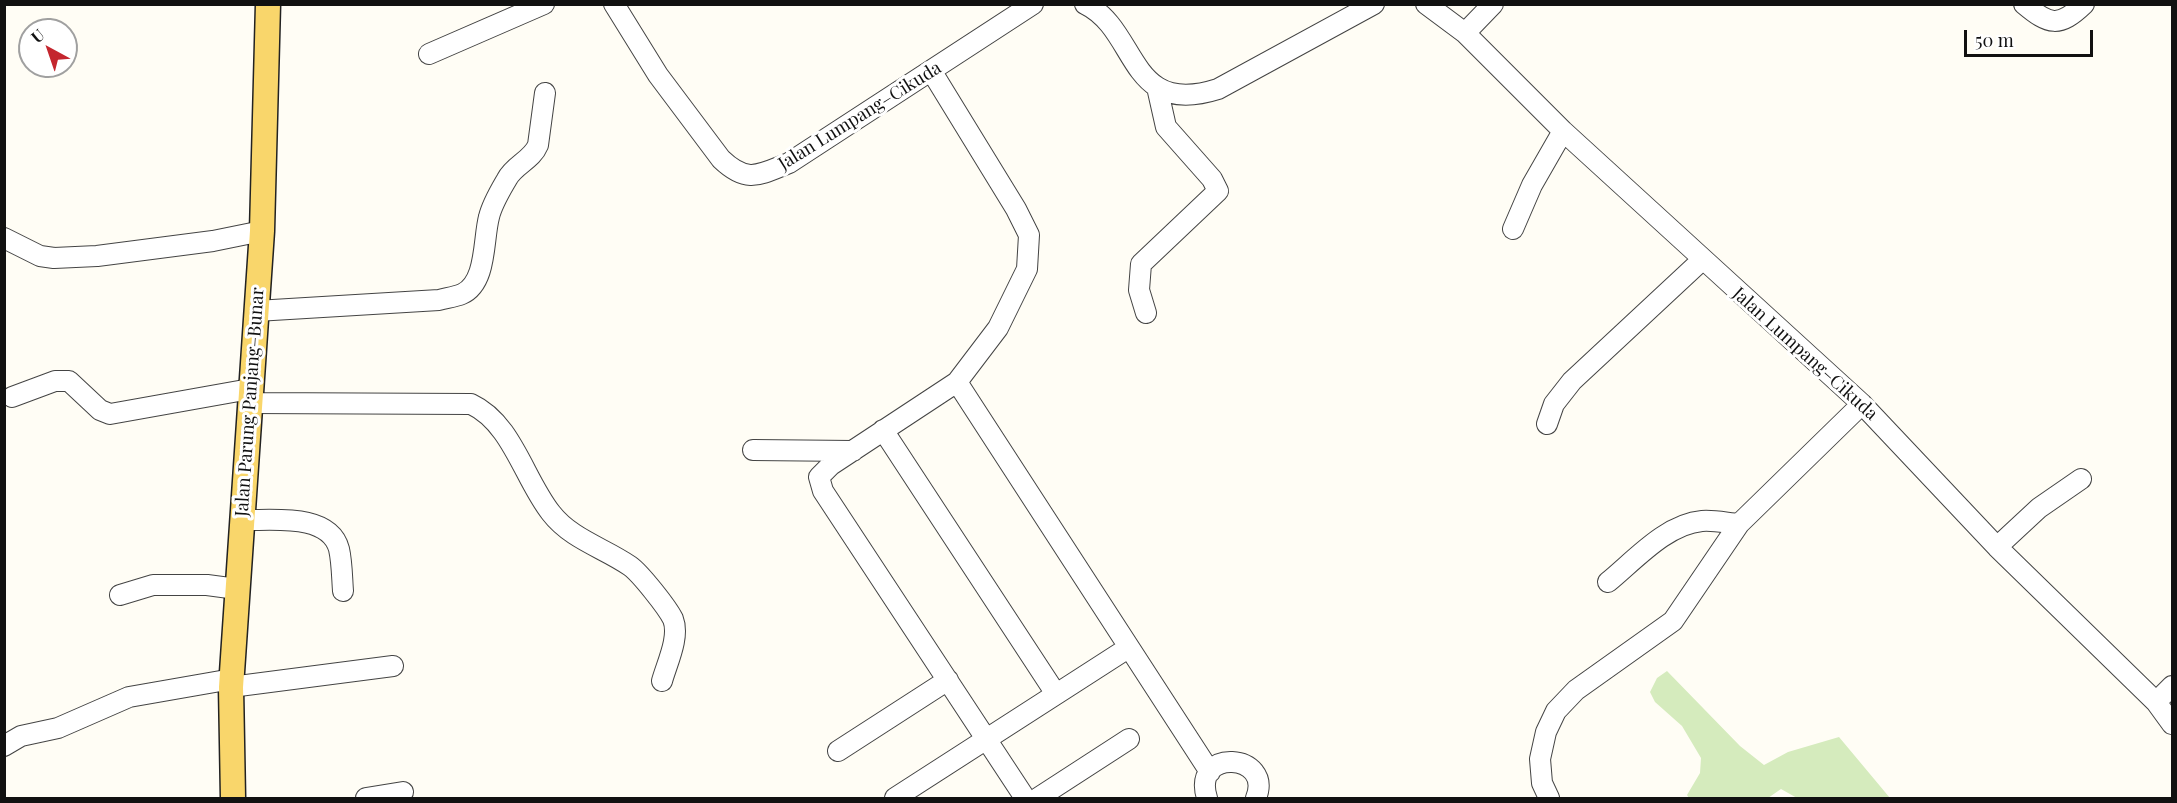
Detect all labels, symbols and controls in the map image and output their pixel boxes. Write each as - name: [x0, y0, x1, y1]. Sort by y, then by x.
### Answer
- north arrow: [18, 18, 78, 78]
- scale bar: [1967, 18, 2096, 56]
- text: U: [26, 24, 48, 47]
- text: 50 m: [1975, 28, 2014, 52]
- street label: Jalan Lumpang–Cikuda: [775, 57, 945, 175]
- street label: Jalan Lumpang–Cikuda: [1728, 283, 1882, 425]
- street label: Jalan Parung Panjang–Bunar: [231, 287, 269, 517]

